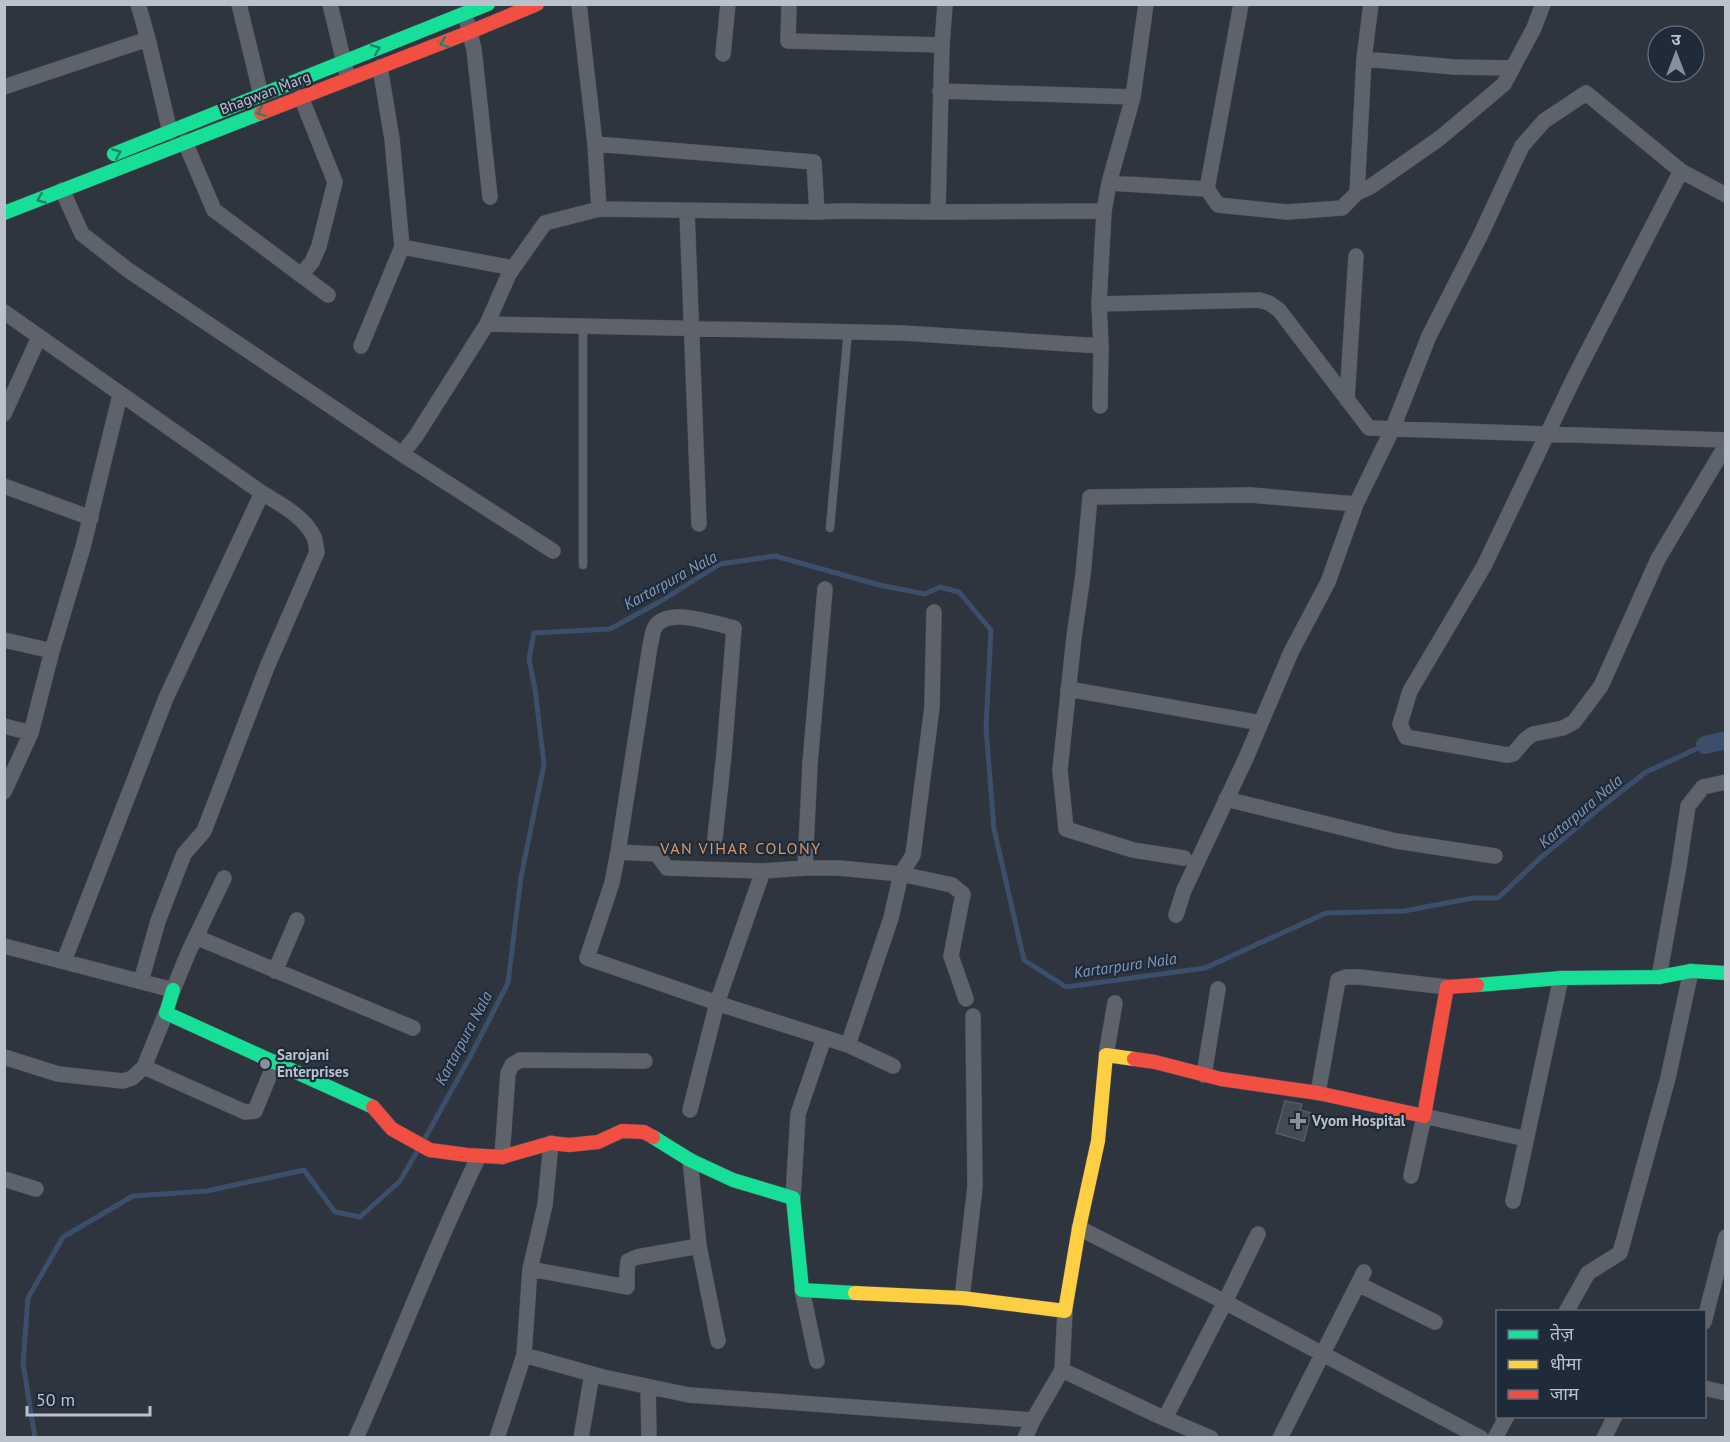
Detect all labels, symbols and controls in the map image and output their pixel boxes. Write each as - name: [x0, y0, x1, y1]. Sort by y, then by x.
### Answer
- north arrow: [1646, 24, 1706, 84]
- text: उ: [1671, 29, 1681, 49]
- one-way arrow: [439, 35, 449, 48]
- one-way arrow: [370, 44, 381, 56]
- street label: Bhagwan Marg: [217, 67, 313, 119]
- one-way arrow: [257, 105, 268, 117]
- one-way arrow: [111, 148, 122, 160]
- one-way arrow: [36, 191, 47, 204]
- water label: Kartarpura Nala: [620, 546, 720, 614]
- water label: Kartarpura Nala: [1534, 770, 1626, 852]
- district label: VAN VIHAR COLONY: [659, 838, 822, 858]
- water label: Kartarpura Nala: [1072, 948, 1178, 982]
- water label: Kartarpura Nala: [430, 987, 496, 1088]
- place label: Sarojani Enterprises: [277, 1045, 349, 1081]
- marker: Sarojani Enterprises: [258, 1057, 272, 1071]
- place label: Vyom Hospital: [1311, 1111, 1406, 1130]
- marker: Vyom Hospital: [1289, 1112, 1307, 1130]
- legend: [1496, 1310, 1706, 1418]
- text: तेज़: [1550, 1322, 1574, 1345]
- text: धीमा: [1550, 1352, 1581, 1375]
- scale bar: [27, 1379, 150, 1417]
- text: जाम: [1550, 1382, 1580, 1405]
- text: 50 m: [36, 1388, 75, 1411]

